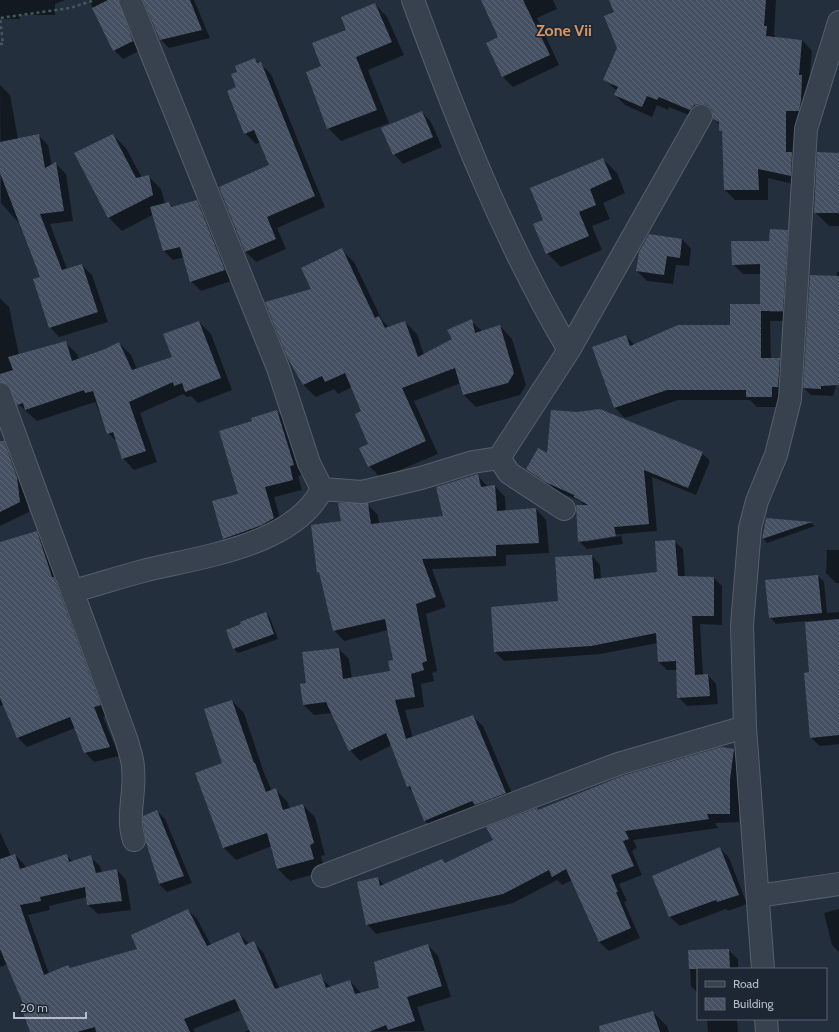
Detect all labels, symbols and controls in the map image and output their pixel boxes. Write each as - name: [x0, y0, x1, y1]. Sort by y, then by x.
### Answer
- district label: Zone Vii: [536, 21, 592, 40]
- legend: [697, 968, 827, 1020]
- text: Road: [733, 976, 759, 991]
- scale bar: [14, 994, 86, 1020]
- text: Building: [733, 996, 775, 1011]
- text: 20 m: [20, 1000, 48, 1015]

